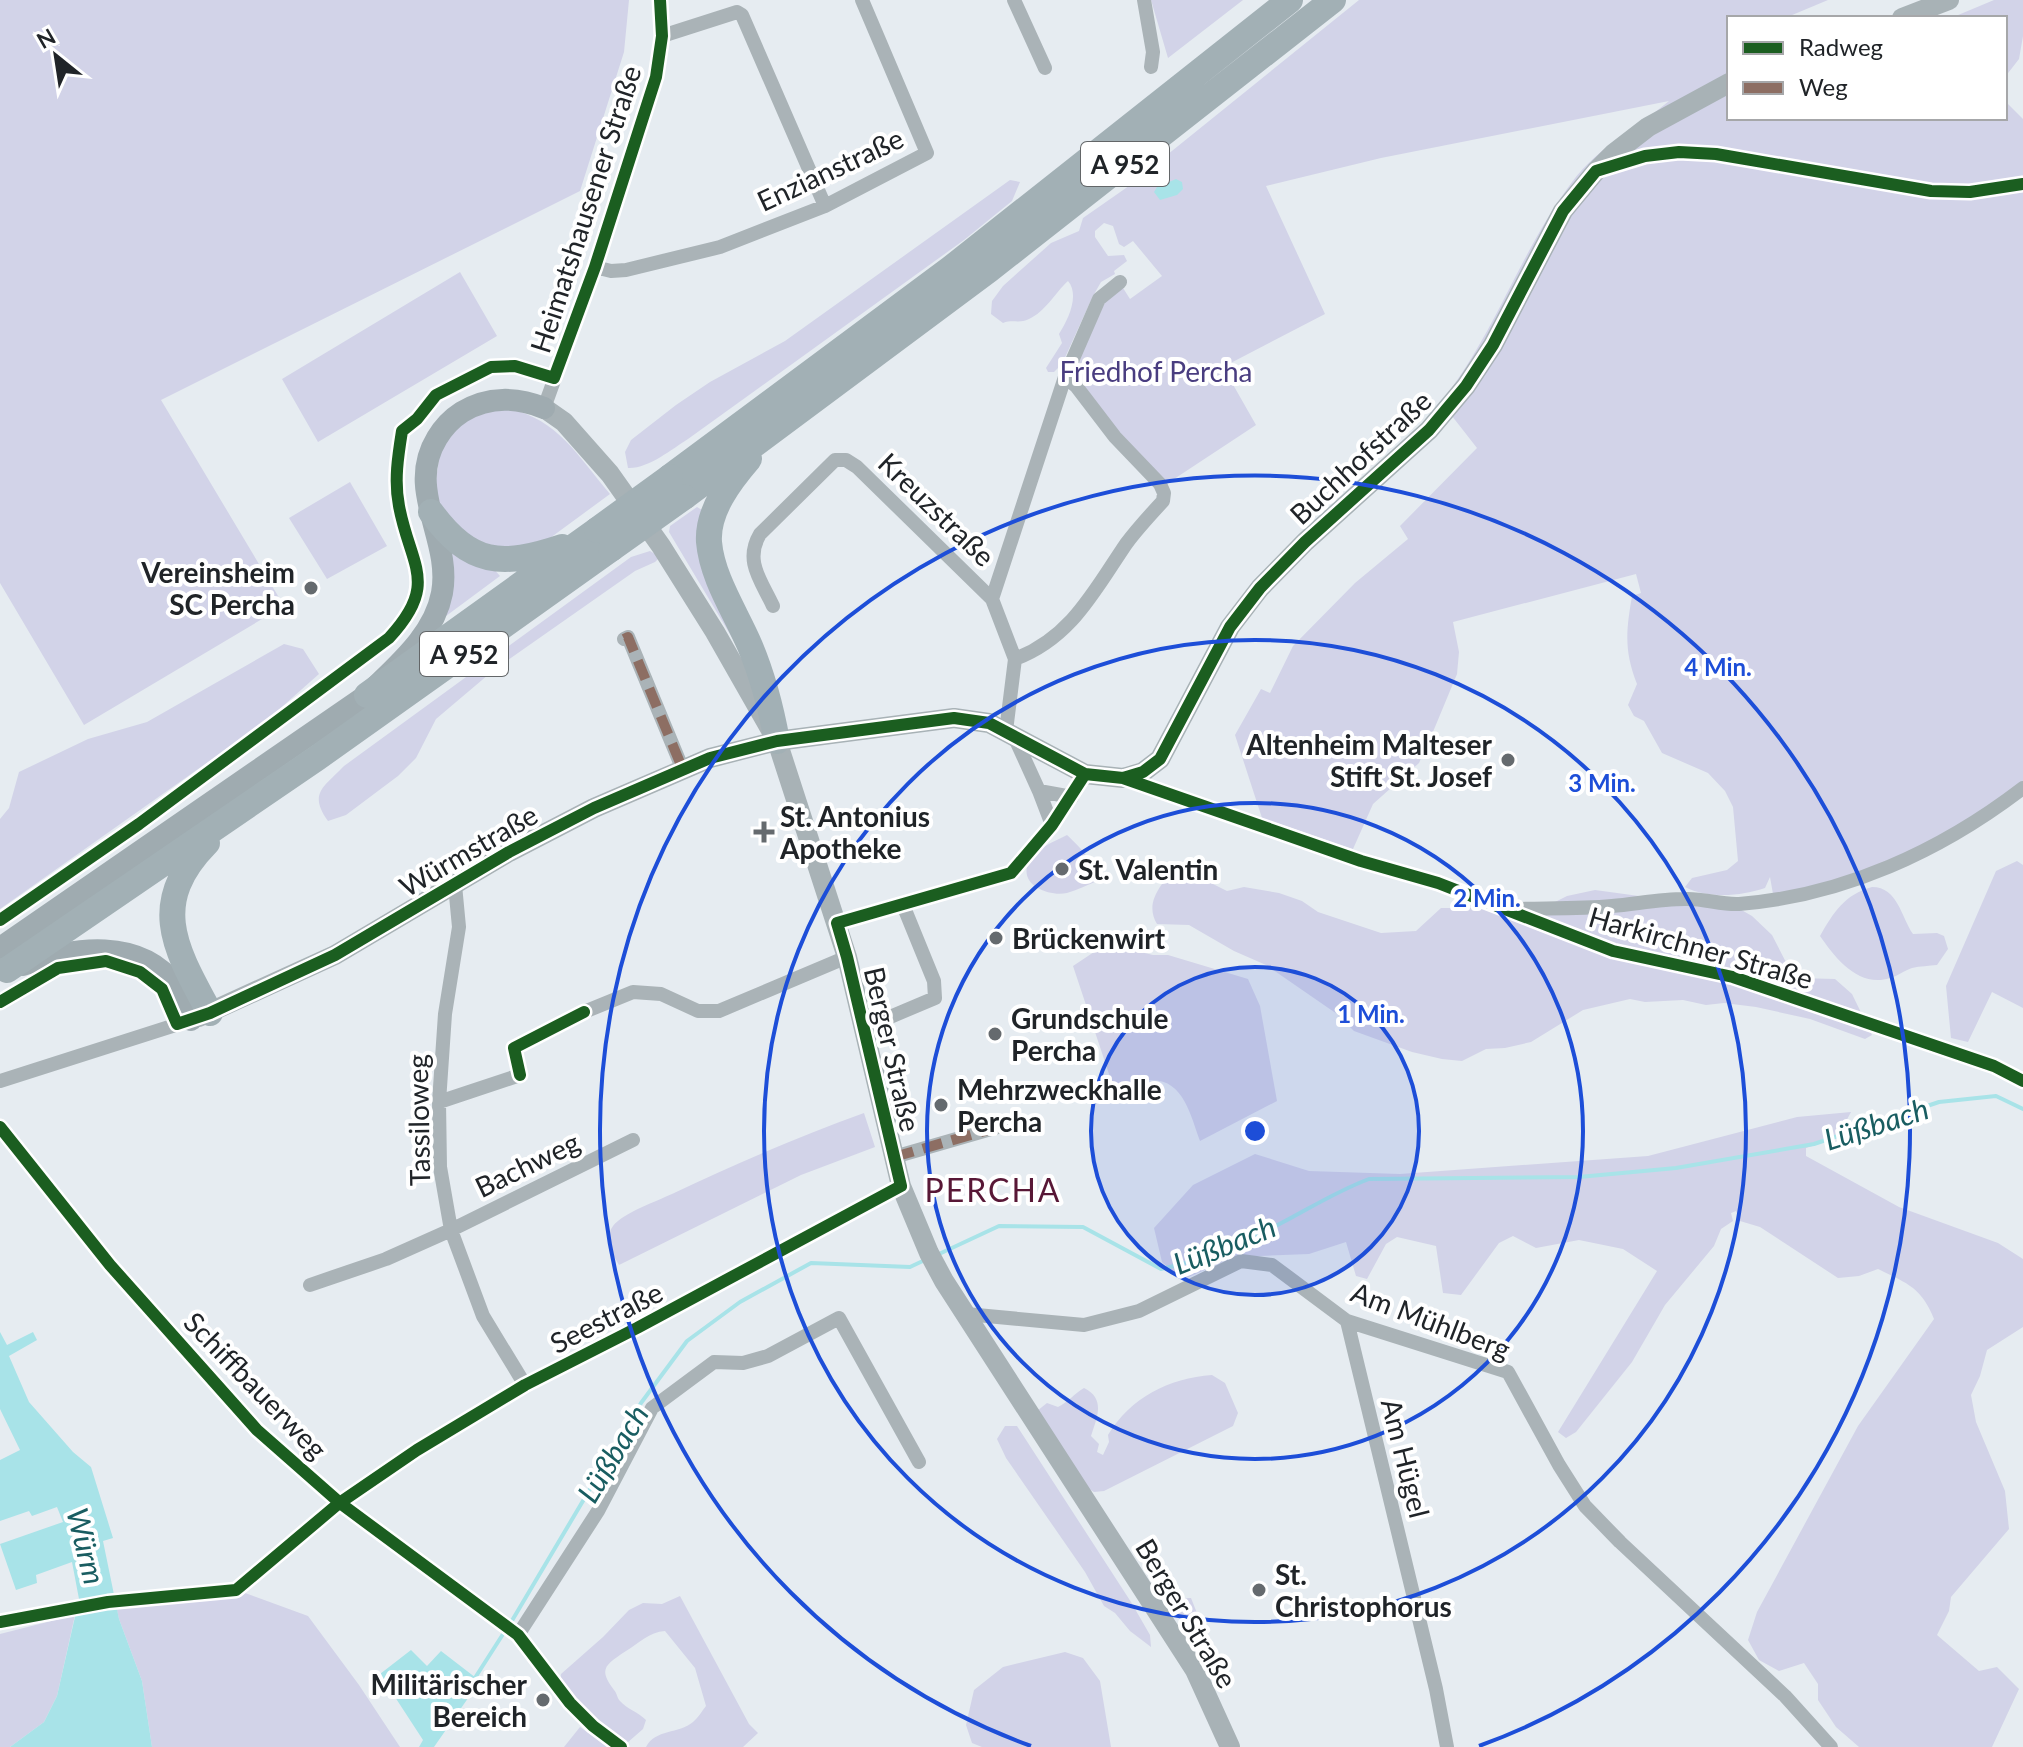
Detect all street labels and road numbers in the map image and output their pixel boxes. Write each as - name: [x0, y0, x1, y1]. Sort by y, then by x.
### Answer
- street label: Heimatshausener Straße: [522, 61, 648, 357]
- street label: Enzianstraße: [751, 120, 909, 218]
- road number: A 952: [1081, 142, 1169, 186]
- street label: Buchhofstraße: [1282, 383, 1438, 531]
- street label: Kreuzstraße: [872, 445, 1002, 573]
- road number: A 952: [420, 632, 508, 676]
- street label: Würmstraße: [393, 797, 543, 903]
- street label: Harkirchner Straße: [1585, 899, 1817, 995]
- street label: Berger Straße: [858, 963, 928, 1135]
- street label: Tassiloweg: [400, 1054, 436, 1186]
- street label: Bachweg: [469, 1124, 585, 1204]
- street label: Seestraße: [544, 1274, 668, 1360]
- street label: Am Mühlberg: [1347, 1274, 1515, 1366]
- street label: Schiffbauerweg: [177, 1305, 335, 1465]
- street label: Am Hügel: [1375, 1395, 1437, 1521]
- street label: Berger Straße: [1129, 1532, 1245, 1694]

